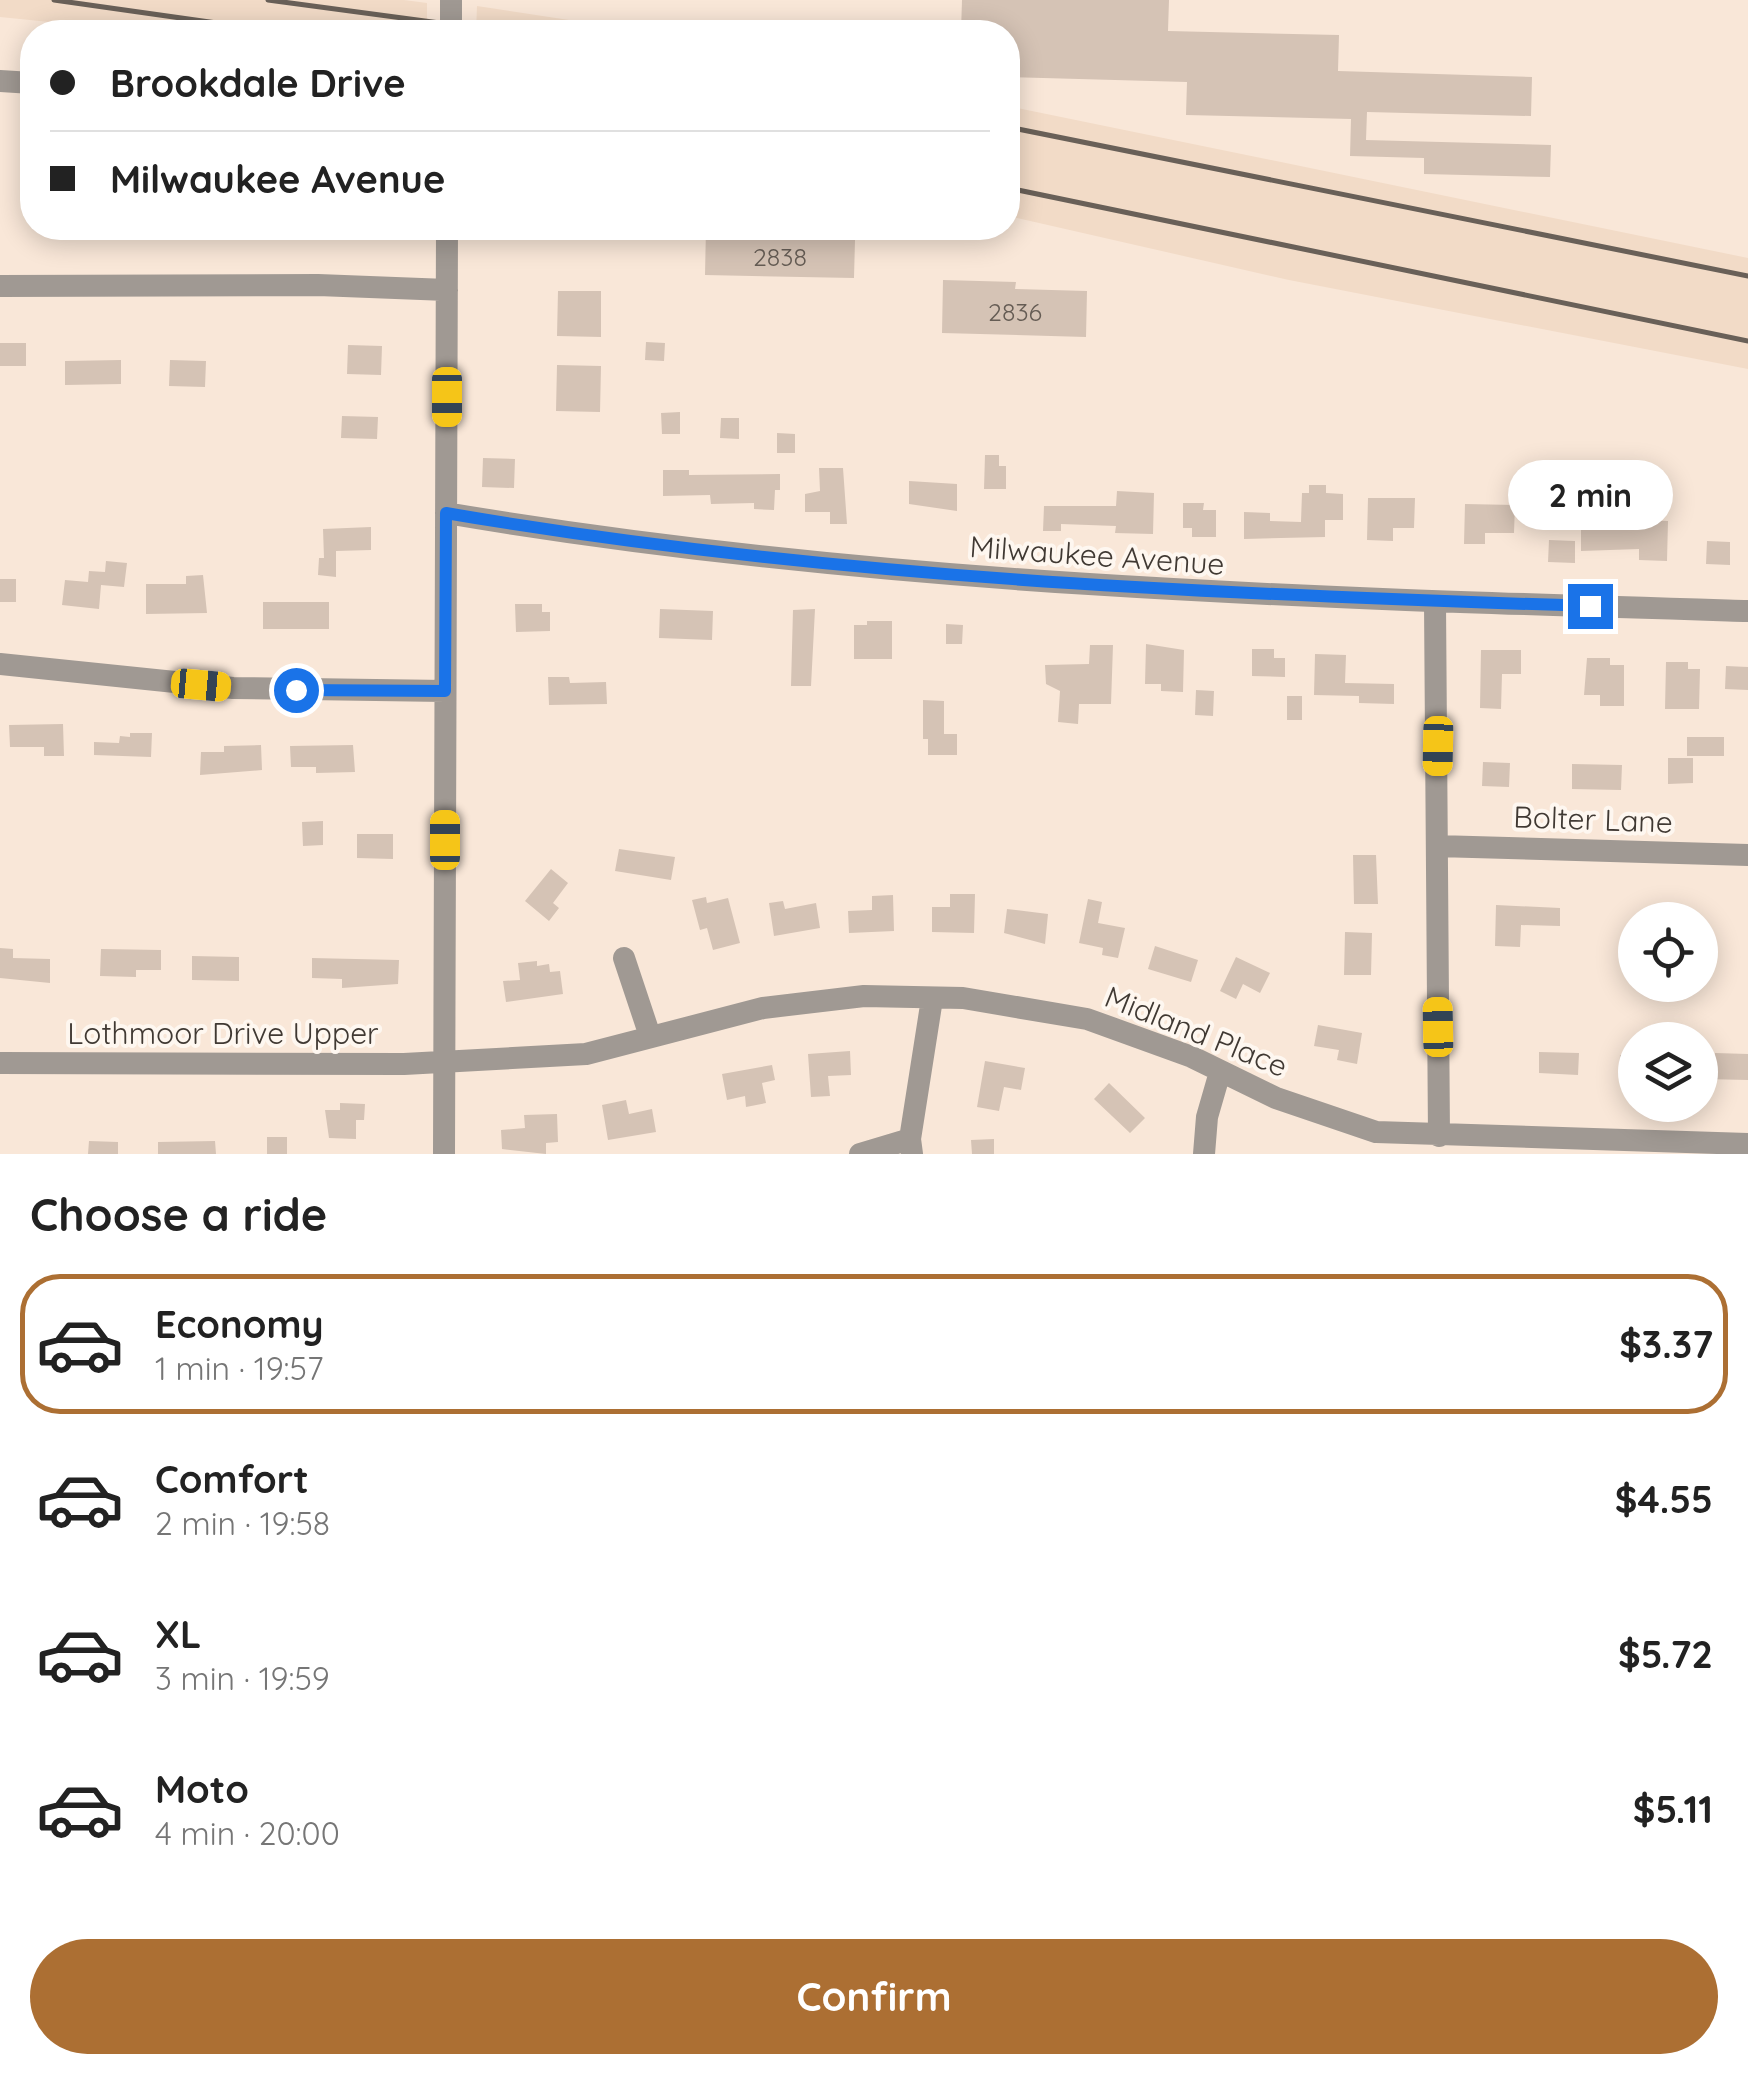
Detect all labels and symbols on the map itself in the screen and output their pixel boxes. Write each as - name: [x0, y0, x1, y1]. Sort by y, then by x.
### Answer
- house number: 2838: [753, 241, 807, 272]
- house number: 2836: [988, 296, 1042, 327]
- car: [432, 367, 462, 427]
- callout: 2 min: [1508, 461, 1672, 531]
- street label: Milwaukee Avenue: [968, 527, 1226, 583]
- route end: [1568, 584, 1613, 629]
- car: [170, 667, 232, 703]
- route start: [274, 668, 319, 713]
- car: [1422, 716, 1454, 776]
- street label: Bolter Lane: [1513, 797, 1673, 841]
- car: [430, 810, 460, 870]
- street label: Midland Place: [1099, 977, 1293, 1085]
- car: [1422, 997, 1454, 1057]
- street label: Lothmoor Drive Upper: [67, 1014, 379, 1052]

